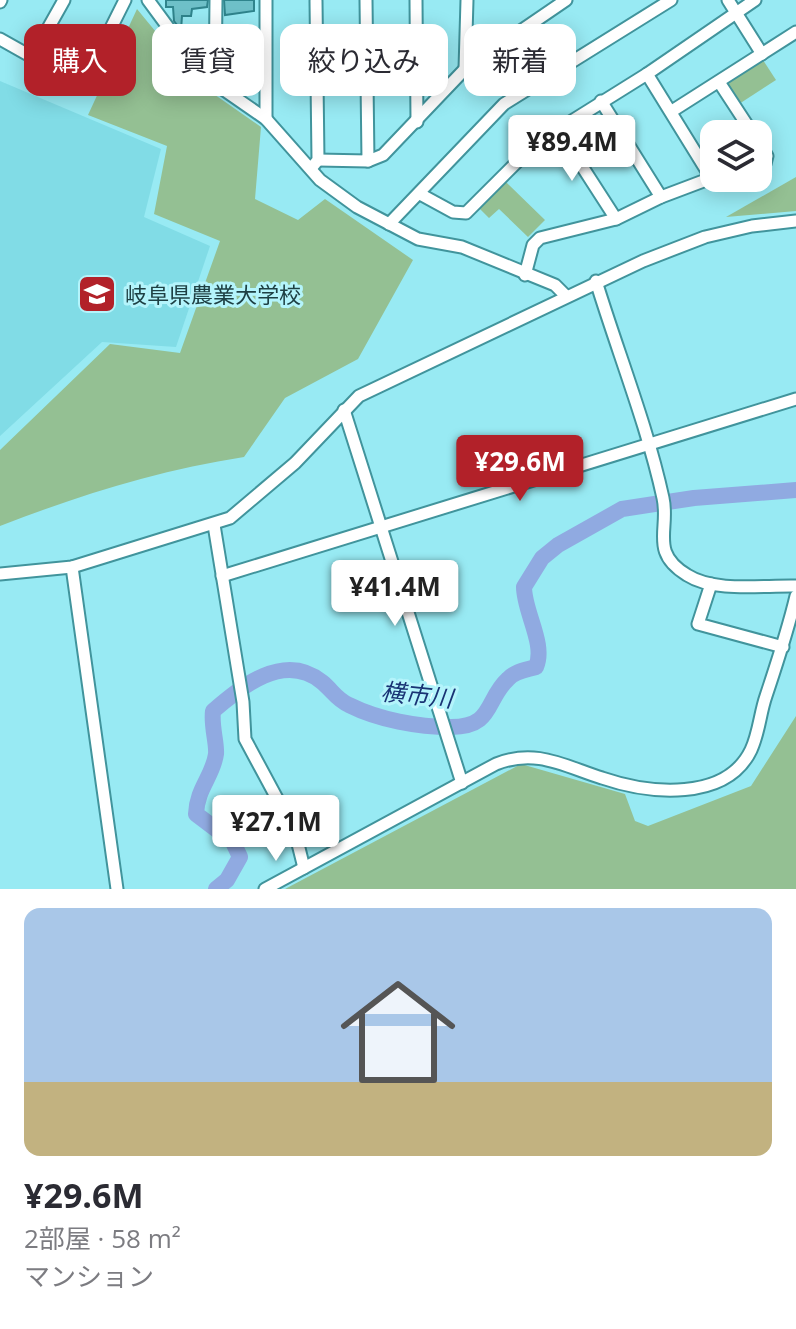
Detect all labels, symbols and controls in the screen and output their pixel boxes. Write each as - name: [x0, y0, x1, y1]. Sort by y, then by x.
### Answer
- chip: 購入: [24, 24, 136, 96]
- chip: 賃貸: [152, 24, 264, 96]
- chip: 絞り込み: [280, 24, 448, 96]
- chip: 新着: [464, 24, 576, 96]
- pin: ¥89.4M: [507, 115, 637, 183]
- map controls: [700, 120, 772, 192]
- button: layers: [700, 120, 772, 192]
- text: ¥89.4M: [526, 123, 618, 159]
- school or university icon: 岐阜県農業大学校: [76, 273, 118, 315]
- place label: 岐阜県農業大学校: [125, 279, 301, 309]
- pin: ¥29.6M: [455, 435, 585, 503]
- text: ¥29.6M: [474, 443, 566, 479]
- pin: ¥41.4M: [330, 560, 460, 628]
- text: ¥41.4M: [349, 568, 441, 604]
- water label: 横市川: [379, 674, 458, 714]
- pin: ¥27.1M: [211, 795, 341, 863]
- text: ¥27.1M: [230, 803, 322, 839]
- icon: home: [326, 960, 470, 1104]
- text: ¥29.6M: [24, 1172, 144, 1218]
- text: 2部屋 · 58 m²: [24, 1220, 181, 1256]
- text: マンション: [24, 1258, 154, 1294]

